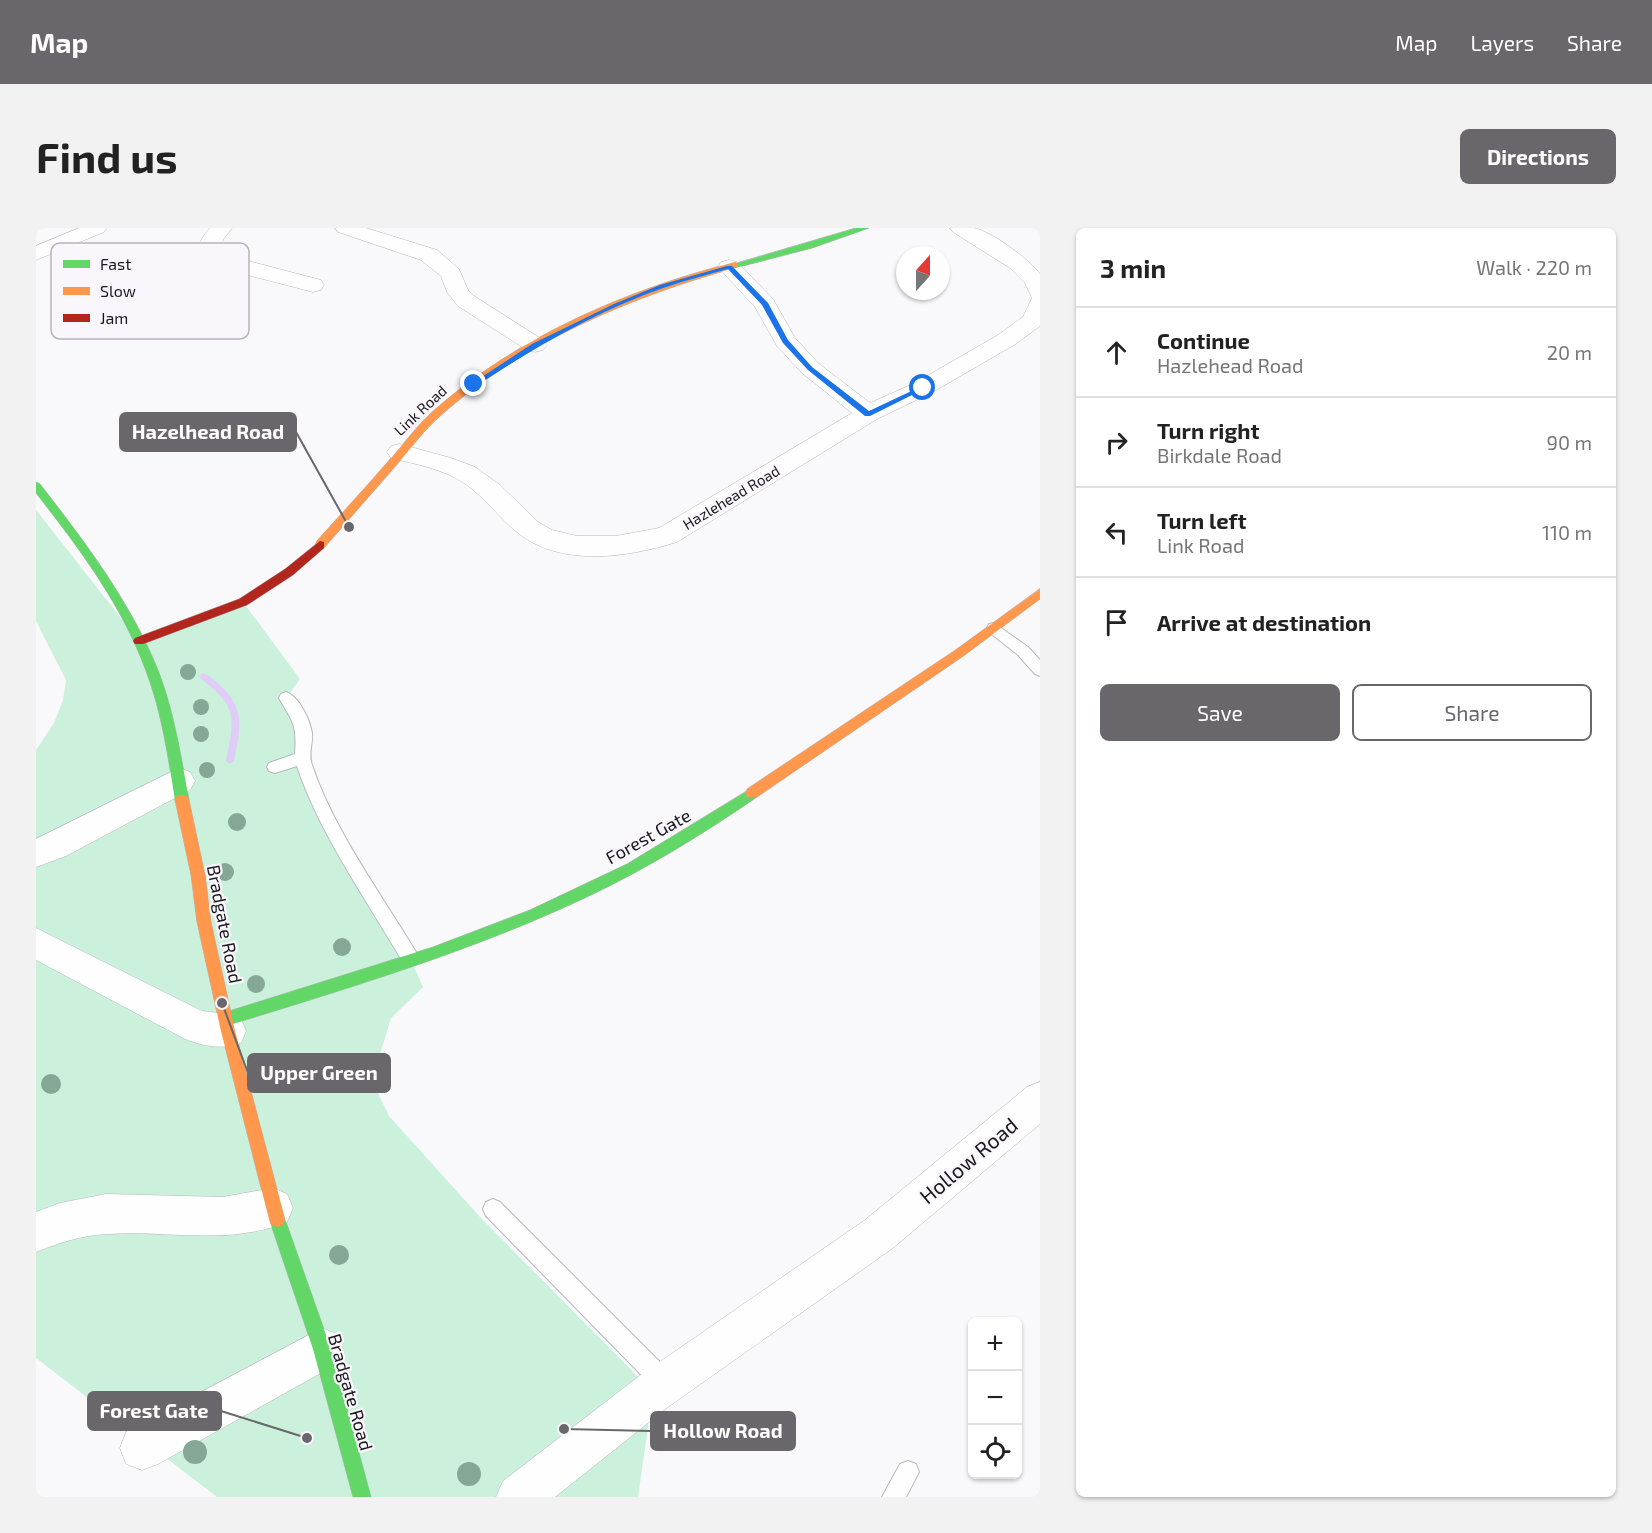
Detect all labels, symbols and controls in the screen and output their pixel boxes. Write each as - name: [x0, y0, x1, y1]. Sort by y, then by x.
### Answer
- text: Map: [30, 25, 88, 59]
- text: Map: [1395, 30, 1437, 55]
- text: Layers: [1470, 30, 1534, 55]
- text: Share: [1567, 30, 1622, 55]
- button: Directions: [1460, 129, 1616, 184]
- text: Find us: [36, 131, 178, 181]
- legend: [51, 243, 249, 339]
- north arrow: [896, 246, 950, 300]
- text: 3 min: [1100, 252, 1166, 283]
- text: Fast: [100, 254, 131, 273]
- text: Walk · 220 m: [1476, 255, 1592, 279]
- text: Slow: [100, 281, 136, 300]
- text: Jam: [100, 308, 128, 327]
- text: Continue: [1157, 327, 1250, 353]
- icon: ahead: [1100, 336, 1133, 369]
- text: 20 m: [1547, 340, 1592, 364]
- text: Hazlehead Road: [1157, 353, 1304, 377]
- route end: [460, 370, 486, 396]
- route start: [909, 374, 935, 400]
- street label: Link Road: [390, 381, 450, 439]
- callout: Hazelhead Road: [120, 413, 296, 451]
- text: Turn right: [1157, 417, 1259, 443]
- text: Hazelhead Road: [132, 419, 284, 443]
- icon: right: [1100, 426, 1133, 459]
- text: 90 m: [1547, 430, 1592, 454]
- text: Birkdale Road: [1157, 443, 1282, 467]
- street label: Hazlehead Road: [679, 461, 783, 533]
- text: Turn left: [1157, 507, 1246, 533]
- icon: left: [1100, 516, 1133, 549]
- text: 110 m: [1542, 520, 1592, 544]
- text: Link Road: [1157, 533, 1244, 557]
- icon: arrive: [1100, 606, 1133, 639]
- text: Arrive at destination: [1157, 609, 1371, 635]
- button: Save: [1100, 684, 1340, 741]
- button: Share: [1352, 684, 1592, 741]
- street label: Forest Gate: [602, 804, 694, 868]
- street label: Bradgate Road: [203, 863, 247, 985]
- callout: Upper Green: [248, 1054, 390, 1092]
- text: Upper Green: [260, 1060, 378, 1084]
- street label: Hollow Road: [914, 1112, 1022, 1208]
- map controls: [968, 1317, 1022, 1479]
- button: +: [968, 1317, 1022, 1371]
- street label: Bradgate Road: [324, 1331, 378, 1453]
- button: −: [968, 1371, 1022, 1425]
- callout: Forest Gate: [88, 1392, 221, 1430]
- text: Forest Gate: [99, 1398, 209, 1422]
- callout: Hollow Road: [651, 1412, 795, 1450]
- text: Hollow Road: [663, 1418, 783, 1442]
- button: locate: [968, 1425, 1022, 1479]

